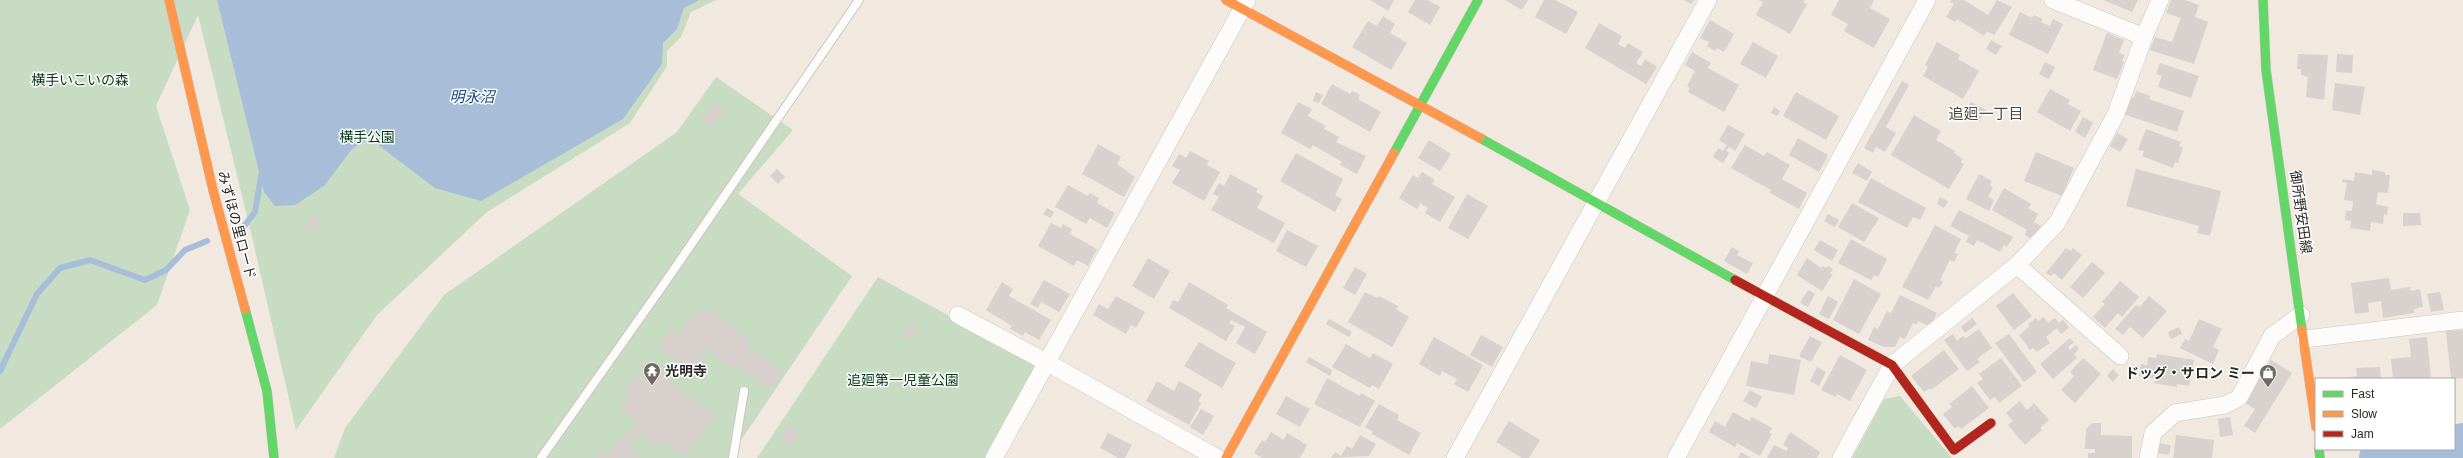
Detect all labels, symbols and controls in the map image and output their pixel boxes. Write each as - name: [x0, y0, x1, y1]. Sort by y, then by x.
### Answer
- park label: 横手いこいの森: [31, 72, 129, 88]
- water label: 明永沼: [449, 88, 496, 105]
- district label: 追廻一丁目: [1948, 105, 2024, 122]
- park label: 横手公園: [339, 129, 395, 145]
- street label: みずほの里ロード: [215, 169, 259, 281]
- street label: 御所野安田線: [2287, 169, 2315, 255]
- temple icon: 光明寺: [642, 361, 662, 386]
- place label: 光明寺: [665, 363, 707, 379]
- shop icon: ドッグ・サロン ミー: [2258, 363, 2278, 388]
- place label: ドッグ・サロン ミー: [2125, 365, 2255, 381]
- park label: 追廻第一児童公園: [847, 372, 959, 388]
- legend: [2315, 378, 2455, 450]
- text: Fast: [2351, 387, 2375, 401]
- text: Slow: [2351, 407, 2377, 421]
- text: Jam: [2351, 427, 2374, 441]

